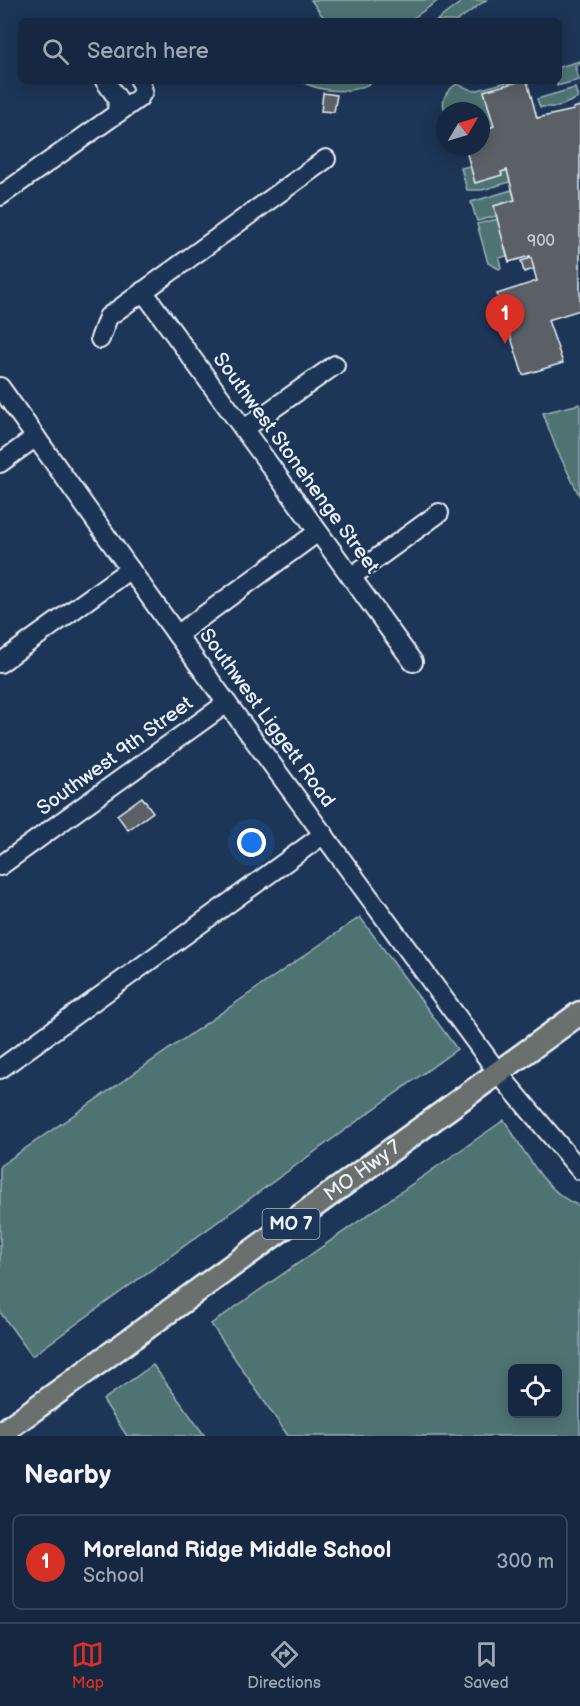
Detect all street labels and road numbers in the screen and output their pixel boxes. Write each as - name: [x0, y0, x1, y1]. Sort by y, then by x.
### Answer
- street label: Southwest Stonehenge Street: [208, 348, 384, 578]
- street label: Southwest Liggett Road: [194, 624, 340, 812]
- street label: Southwest 9th Street: [32, 691, 198, 821]
- street label: MO Hwy 7: [319, 1135, 406, 1207]
- road number: MO 7: [262, 1209, 320, 1239]

